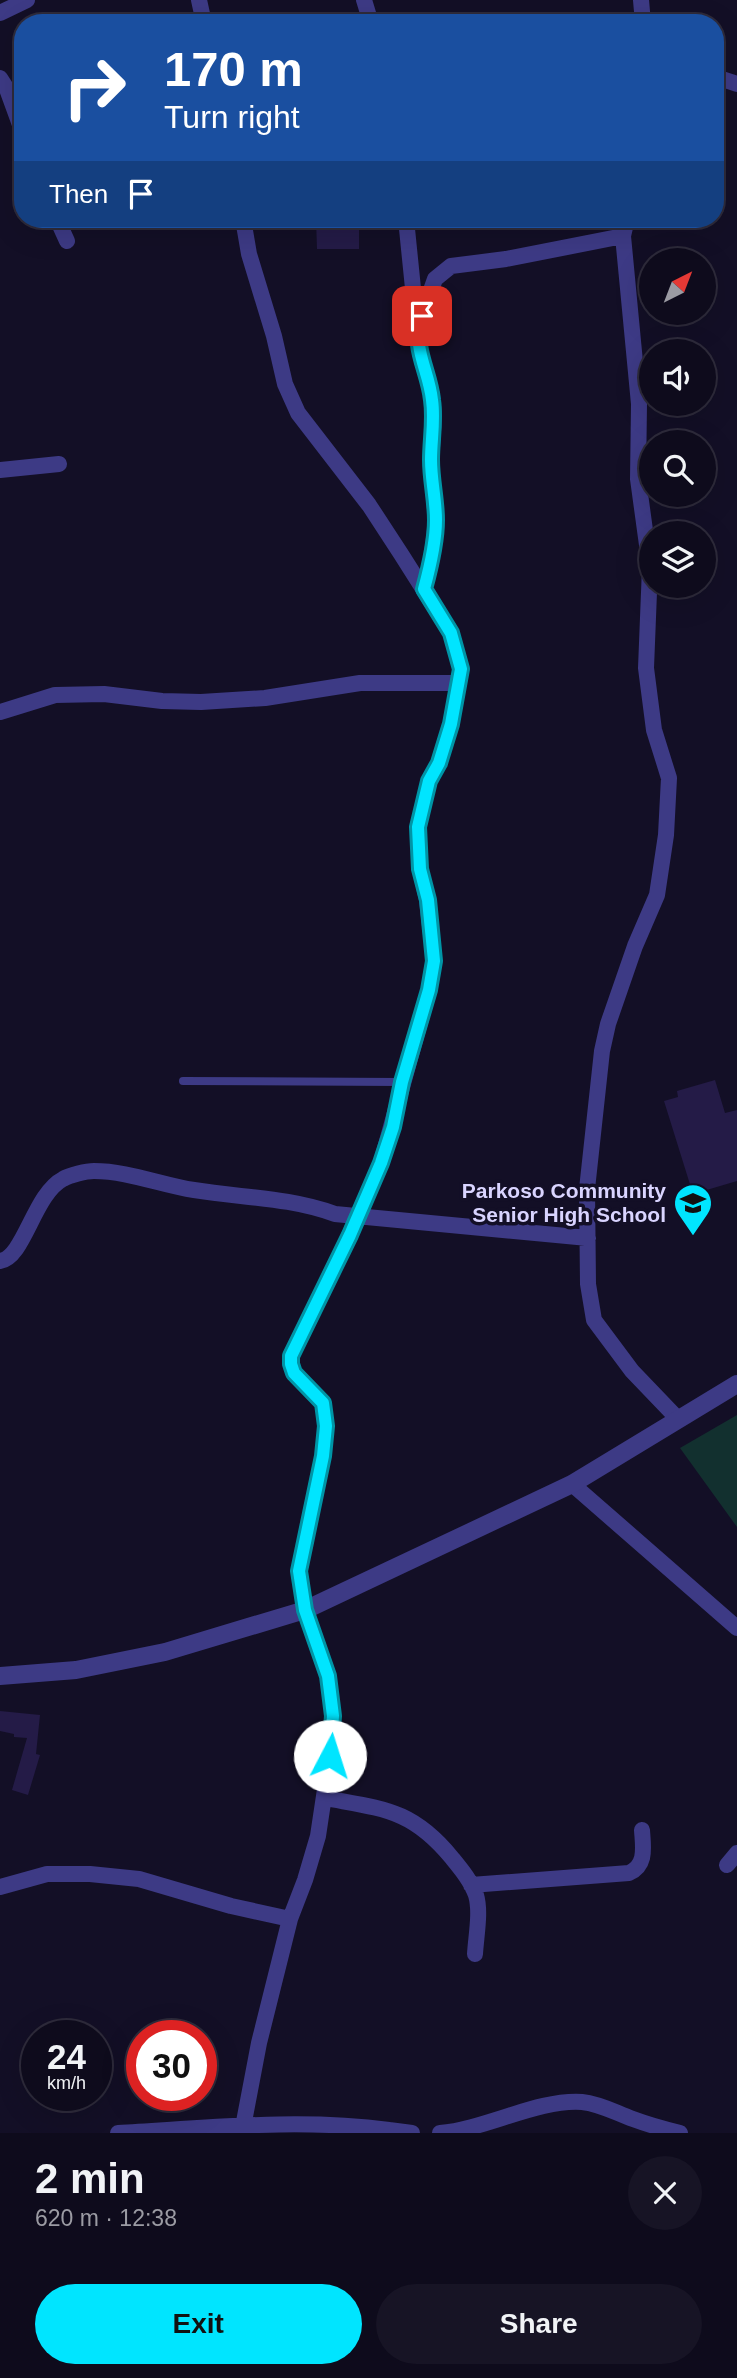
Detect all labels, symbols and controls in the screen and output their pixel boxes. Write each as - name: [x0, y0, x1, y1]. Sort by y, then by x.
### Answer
- icon: right: [49, 42, 140, 133]
- text: 170 m: [164, 42, 303, 96]
- text: Turn right: [164, 99, 300, 135]
- icon: arrive: [122, 175, 160, 213]
- text: Then: [49, 179, 108, 209]
- north arrow: [639, 248, 716, 326]
- map controls: [639, 248, 716, 598]
- pin: [392, 286, 452, 346]
- icon: arrive: [403, 297, 441, 335]
- button: sound: [639, 339, 716, 416]
- button: search: [639, 430, 716, 507]
- button: layers: [639, 521, 716, 598]
- place label: Parkoso Community Senior High School: [462, 1179, 666, 1226]
- school or university icon: Parkoso Community Senior High School: [672, 1182, 714, 1237]
- position arrow: [293, 1719, 367, 1793]
- speed limit sign: 30: [126, 2020, 217, 2111]
- text: 24: [47, 2037, 86, 2076]
- text: km/h: [47, 2073, 86, 2093]
- text: 2 min: [35, 2155, 145, 2202]
- button: close: [628, 2156, 702, 2230]
- text: 620 m · 12:38: [35, 2205, 177, 2231]
- button: Exit: [35, 2284, 362, 2364]
- button: Share: [376, 2284, 702, 2364]

